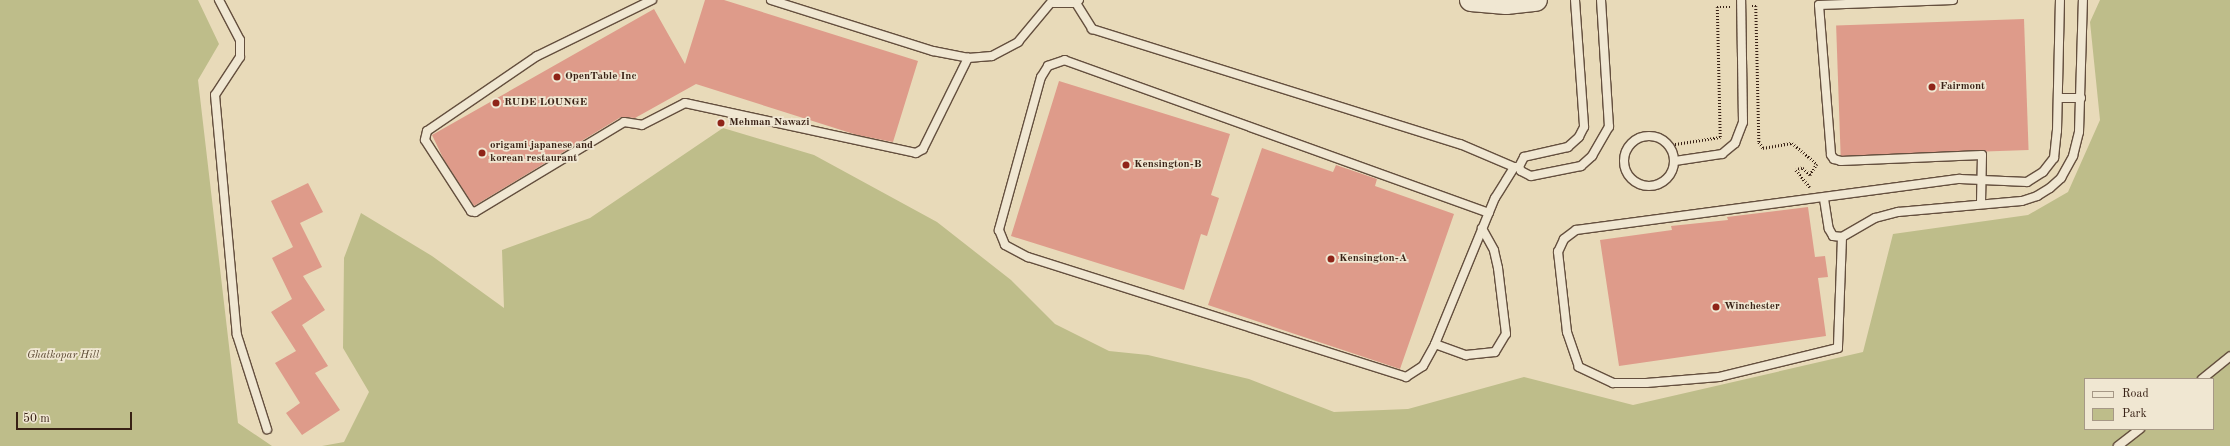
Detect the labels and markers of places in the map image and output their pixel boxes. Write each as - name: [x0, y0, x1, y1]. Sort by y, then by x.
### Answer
- place label: OpenTable Inc: [565, 70, 637, 84]
- marker: OpenTable Inc: [552, 72, 562, 82]
- place label: Fairmont: [1940, 80, 1985, 94]
- marker: Fairmont: [1927, 82, 1937, 92]
- place label: RUDE LOUNGE: [504, 96, 587, 110]
- marker: RUDE LOUNGE: [491, 98, 501, 108]
- place label: Mehman Nawazi: [729, 116, 809, 130]
- marker: Mehman Nawazi: [716, 118, 726, 128]
- place label: origami japanese and korean restaurant: [490, 140, 593, 166]
- marker: origami japanese and korean restaurant: [477, 148, 487, 158]
- place label: Kensington-B: [1134, 158, 1202, 172]
- marker: Kensington-B: [1121, 160, 1131, 170]
- place label: Kensington-A: [1339, 252, 1407, 266]
- marker: Kensington-A: [1326, 254, 1336, 264]
- place label: Winchester: [1724, 300, 1780, 314]
- marker: Winchester: [1711, 302, 1721, 312]

